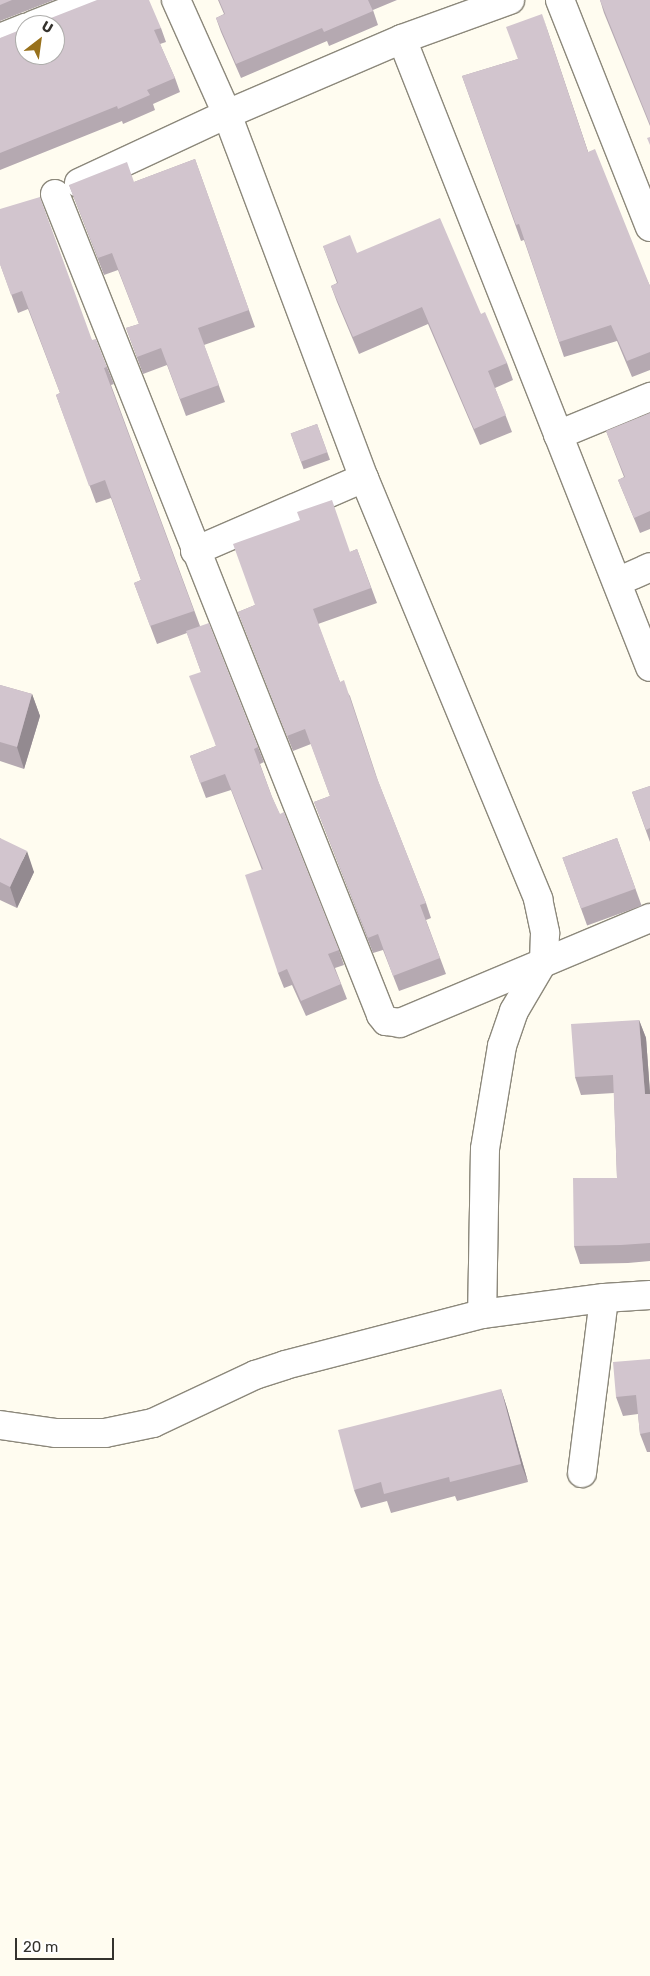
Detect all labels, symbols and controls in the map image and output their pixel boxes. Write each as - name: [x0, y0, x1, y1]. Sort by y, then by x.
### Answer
- north arrow: [15, 15, 65, 65]
- text: U: [39, 18, 56, 37]
- scale bar: [18, 1928, 116, 1960]
- text: 20 m: [23, 1938, 58, 1956]

